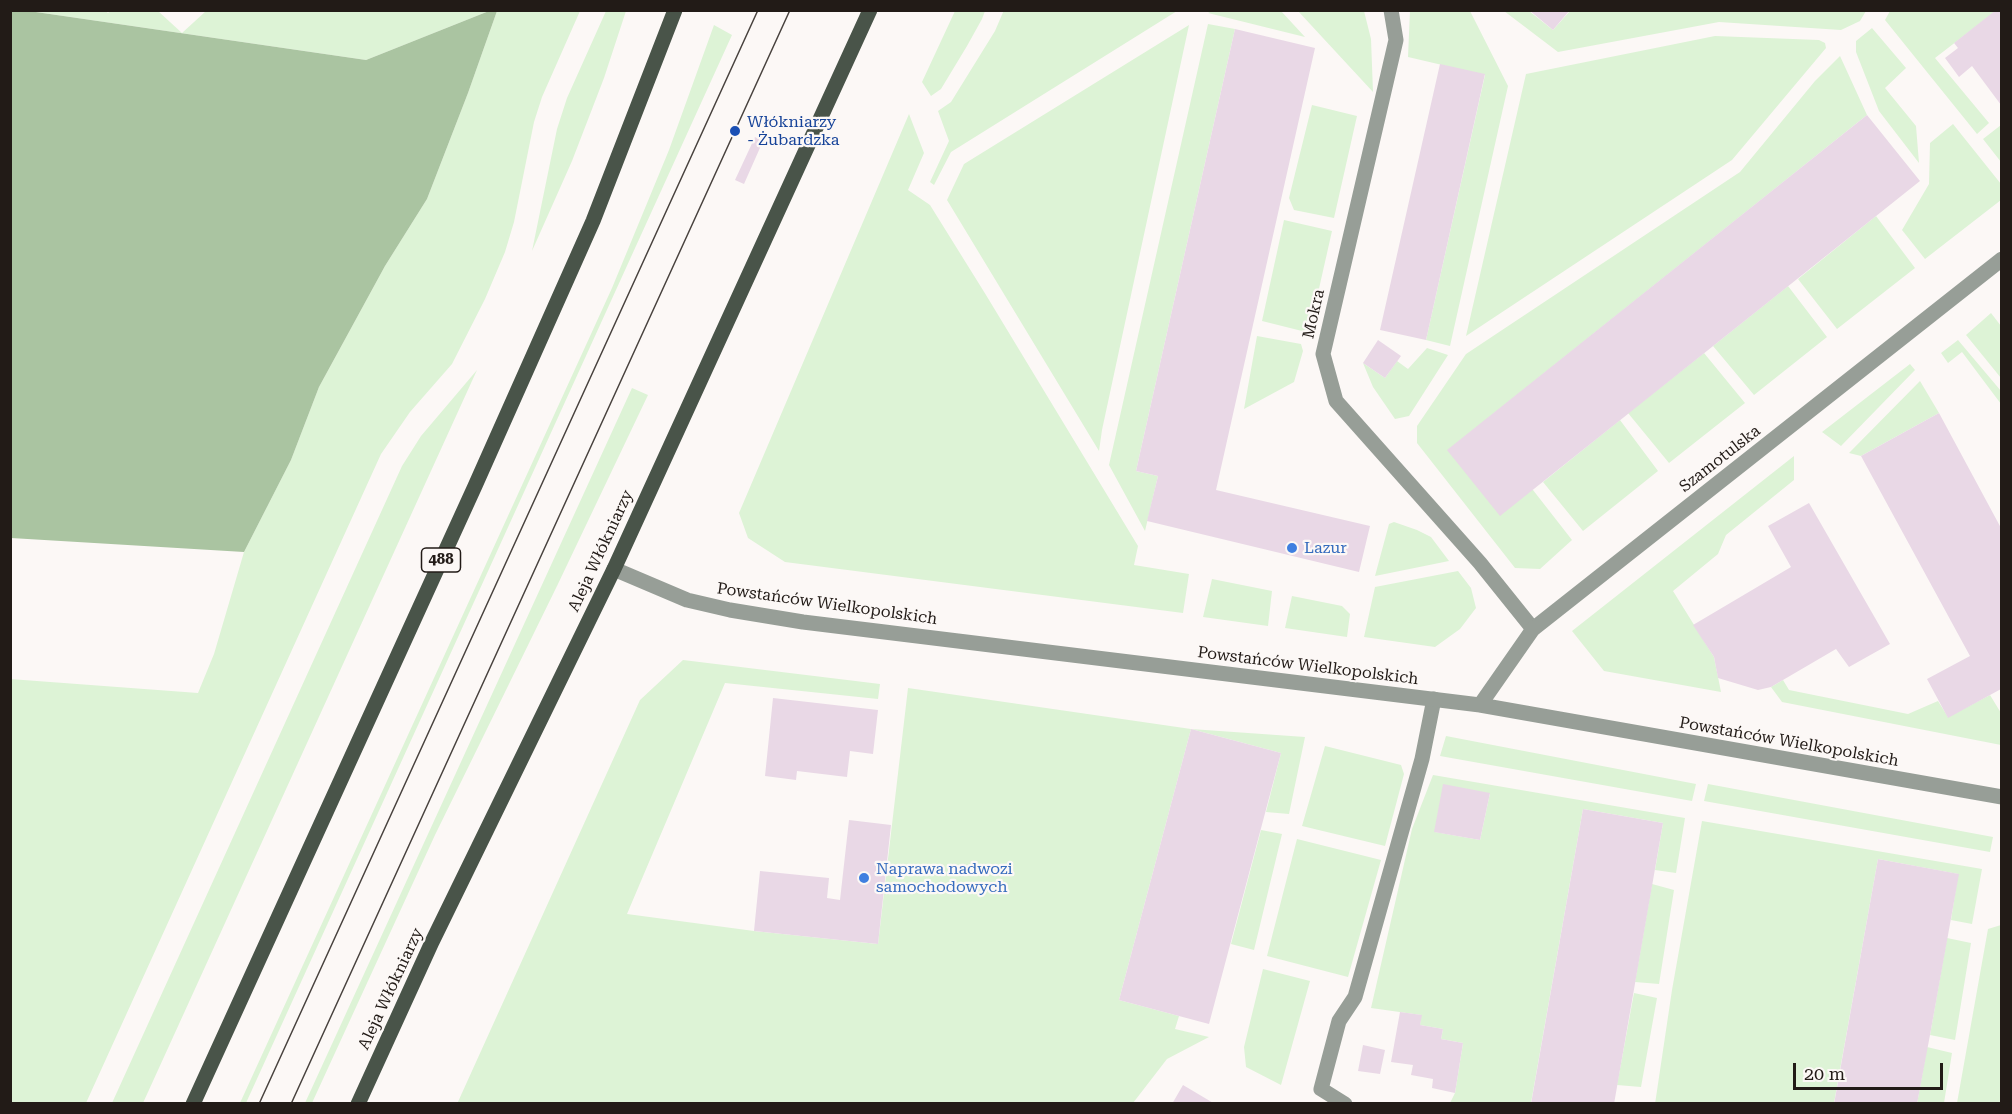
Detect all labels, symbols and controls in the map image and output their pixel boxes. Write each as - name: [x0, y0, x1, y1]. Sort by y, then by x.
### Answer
- place label: Włókniarzy - Żubardzka: [747, 112, 839, 150]
- marker: Włókniarzy - Żubardzka: [728, 124, 742, 138]
- street label: Mokra: [1299, 287, 1329, 341]
- street label: Szamotulska: [1676, 421, 1764, 497]
- street label: Aleja Włókniarzy: [564, 487, 638, 615]
- place label: Lazur: [1304, 538, 1347, 558]
- marker: Lazur: [1285, 541, 1299, 555]
- road number: 488: [422, 548, 460, 572]
- street label: Powstańców Wielkopolskich: [715, 579, 939, 629]
- street label: Powstańców Wielkopolskich: [1196, 643, 1420, 689]
- street label: Powstańców Wielkopolskich: [1678, 713, 1900, 771]
- place label: Naprawa nadwozi samochodowych: [876, 859, 1013, 897]
- marker: Naprawa nadwozi samochodowych: [857, 871, 871, 885]
- street label: Aleja Włókniarzy: [354, 925, 428, 1053]
- scale bar: [1796, 1051, 1946, 1089]
- text: 20 m: [1804, 1063, 1845, 1084]

